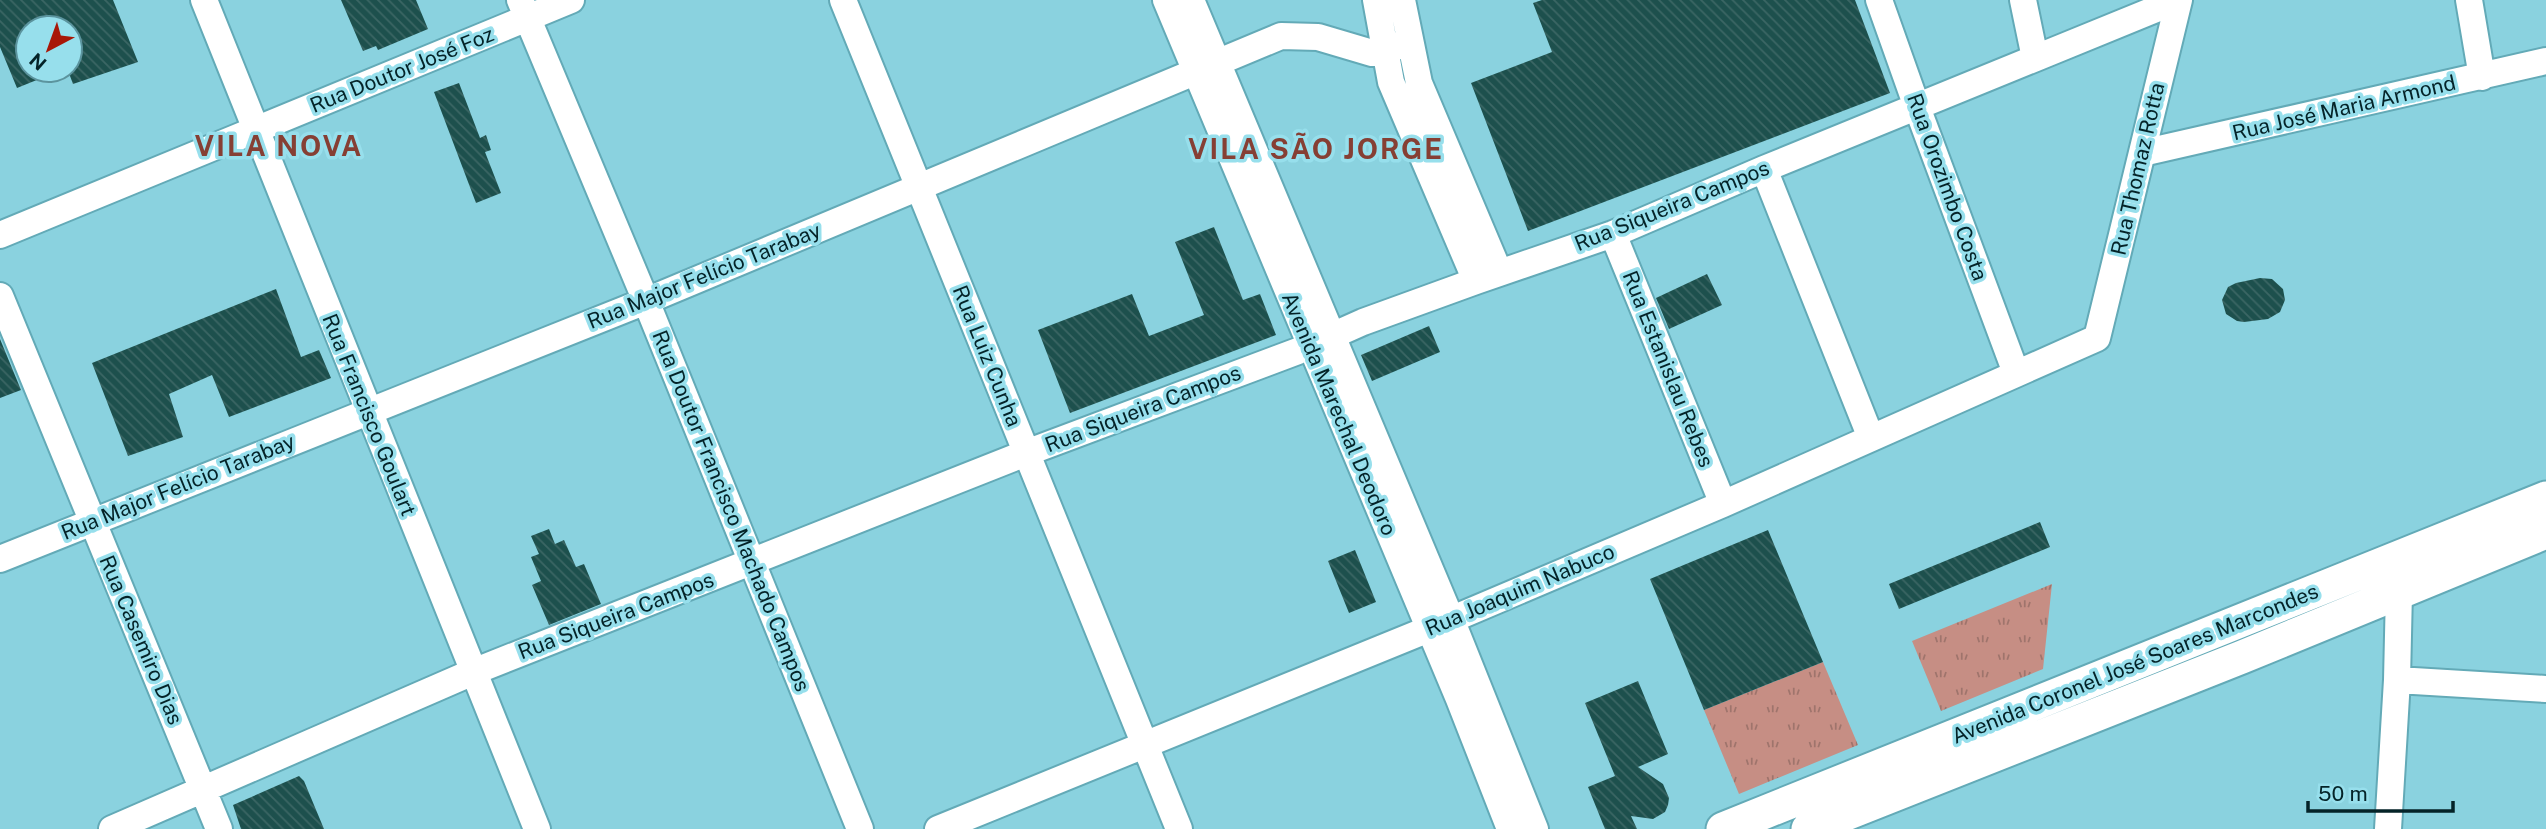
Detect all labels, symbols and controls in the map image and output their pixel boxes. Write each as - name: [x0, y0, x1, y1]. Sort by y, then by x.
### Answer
- north arrow: [14, 14, 84, 84]
- street label: Rua Doutor José Foz: [306, 21, 497, 118]
- text: N: [25, 49, 51, 75]
- street label: Rua José Maria Armond: [2230, 70, 2458, 145]
- street label: Rua Thomaz Rotta: [2105, 80, 2170, 258]
- street label: Rua Orozimbo Costa: [1902, 90, 1993, 284]
- district label: VILA NOVA: [195, 129, 363, 162]
- district label: VILA SÃO JORGE: [1188, 132, 1444, 165]
- street label: Rua Siqueira Campos: [1571, 155, 1773, 256]
- street label: Rua Major Felício Tarabay: [583, 217, 824, 334]
- street label: Rua Estanislau Rebes: [1618, 267, 1719, 471]
- street label: Rua Luiz Cunha: [948, 281, 1027, 430]
- street label: Avenida Marechal Deodoro: [1277, 288, 1402, 539]
- street label: Rua Francisco Goulart: [317, 310, 421, 520]
- street label: Rua Doutor Francisco Machado Campos: [647, 327, 816, 695]
- street label: Rua Siqueira Campos: [1041, 360, 1244, 457]
- street label: Rua Major Felício Tarabay: [57, 428, 298, 545]
- street label: Rua Joaquim Nabuco: [1421, 538, 1618, 641]
- street label: Rua Casemiro Dias: [94, 551, 188, 728]
- street label: Rua Siqueira Campos: [514, 567, 717, 664]
- street label: Avenida Coronel José Soares Marcondes: [1948, 578, 2322, 749]
- scale bar: [2308, 770, 2453, 814]
- text: 50 m: [2318, 781, 2368, 806]

